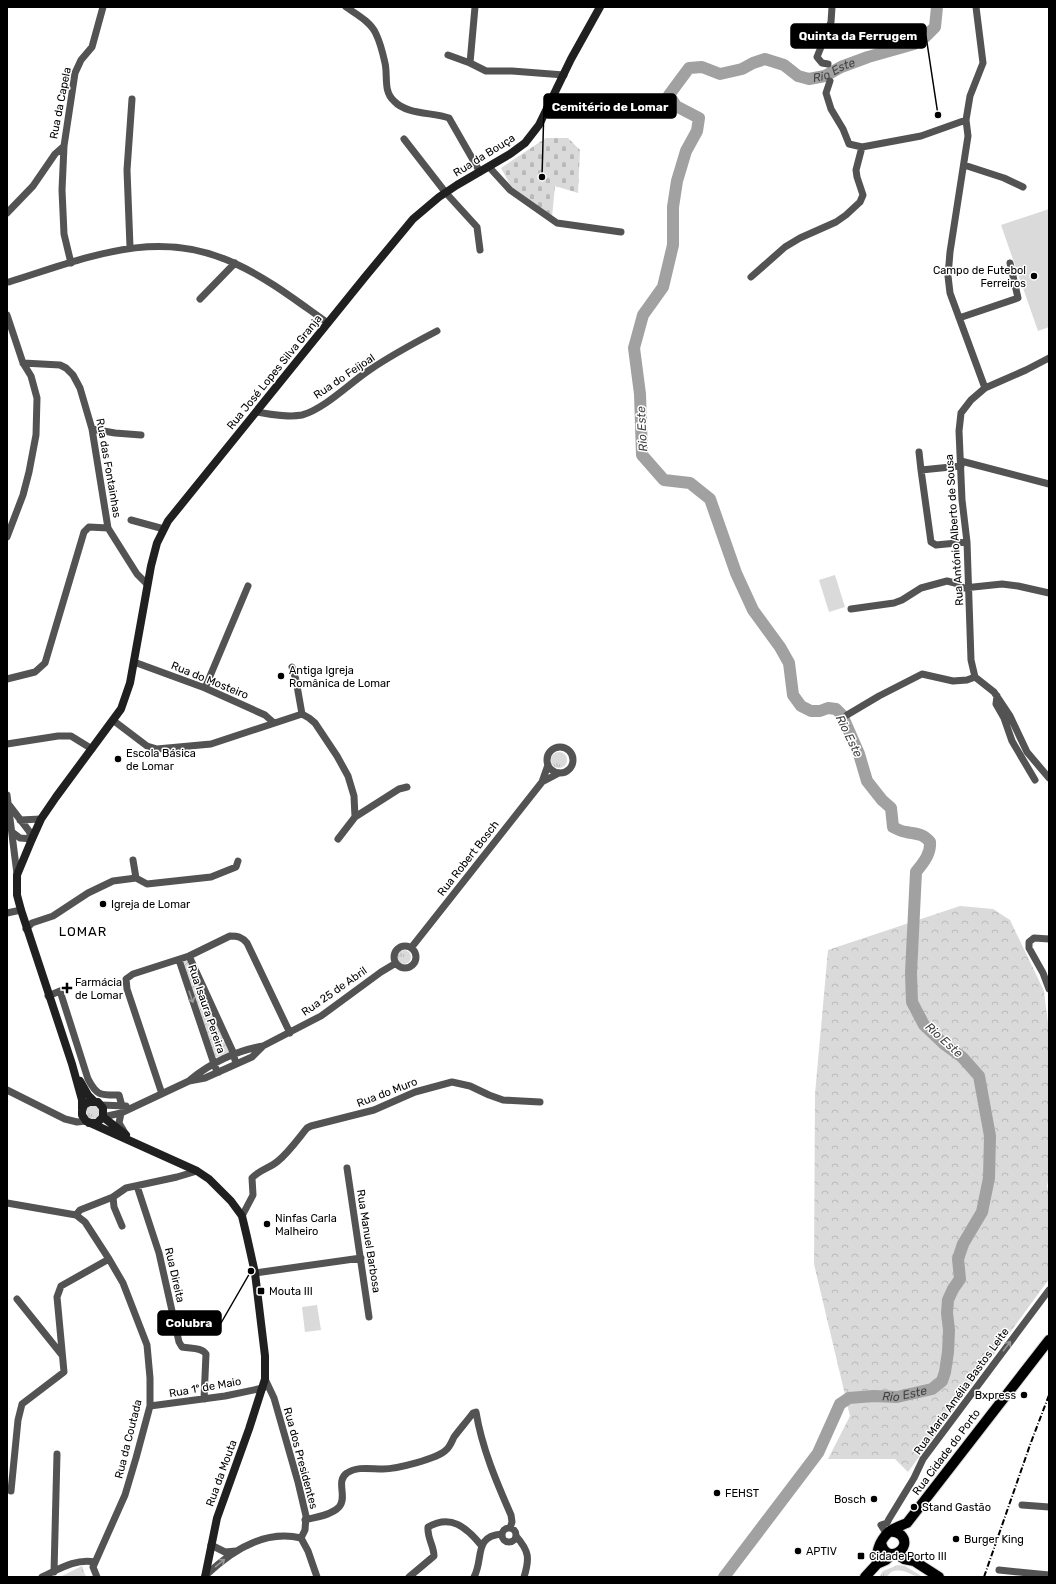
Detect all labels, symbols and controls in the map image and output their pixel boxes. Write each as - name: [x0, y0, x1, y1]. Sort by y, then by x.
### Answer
- callout: Quinta da Ferrugem: [791, 24, 926, 48]
- text: Quinta da Ferrugem: [799, 29, 917, 43]
- water label: Rio Este: [812, 55, 857, 85]
- street label: Rua da Capela: [47, 66, 74, 140]
- callout: Cemitério de Lomar: [544, 94, 676, 118]
- text: Cemitério de Lomar: [552, 100, 669, 114]
- street label: Rua da Bouça: [451, 131, 518, 180]
- place label: Campo de Futebol Ferreiros: [933, 264, 1026, 290]
- marker: Campo de Futebol Ferreiros: [1029, 271, 1039, 281]
- street label: Rua José Lopes Silva Granja: [224, 312, 325, 432]
- street label: Rua do Feijoal: [311, 351, 377, 402]
- water label: Rio Este: [634, 406, 650, 452]
- street label: Rua das Fontainhas: [93, 417, 124, 519]
- street label: Rua António Alberto de Sousa: [943, 454, 966, 606]
- street label: Rua do Mosteiro: [169, 659, 250, 702]
- place label: Antiga Igreja Românica de Lomar: [289, 664, 391, 690]
- marker: Antiga Igreja Românica de Lomar: [276, 671, 286, 681]
- water label: Rio Este: [833, 713, 865, 760]
- place label: Escola Básica de Lomar: [126, 747, 196, 773]
- marker: Escola Básica de Lomar: [113, 754, 123, 764]
- street label: Rua Robert Bosch: [435, 818, 502, 899]
- place label: Igreja de Lomar: [111, 898, 191, 911]
- marker: Igreja de Lomar: [98, 899, 108, 909]
- district label: LOMAR: [59, 924, 107, 939]
- street label: Rua Isaura Pereira: [185, 963, 228, 1055]
- street label: Rua 25 de Abril: [299, 964, 369, 1019]
- place label: Farmácia de Lomar: [75, 976, 124, 1002]
- marker: Farmácia de Lomar: [62, 983, 72, 993]
- one-way arrow: [188, 990, 195, 1003]
- water label: Rio Este: [922, 1020, 966, 1061]
- street label: Rua do Muro: [355, 1075, 419, 1110]
- street label: Rua Manuel Barbosa: [354, 1189, 383, 1294]
- place label: Ninfas Carla Malheiro: [275, 1212, 337, 1238]
- marker: Ninfas Carla Malheiro: [262, 1219, 272, 1229]
- street label: Rua Direita: [162, 1246, 187, 1304]
- place label: Mouta III: [269, 1285, 313, 1298]
- marker: Mouta III: [256, 1286, 266, 1296]
- callout: Colubra: [158, 1311, 221, 1335]
- text: Colubra: [166, 1316, 212, 1330]
- street label: Rua Maria Amélia Bastos Leite: [911, 1325, 1012, 1457]
- one-way arrow: [1003, 1341, 1011, 1352]
- street label: Rua 1º de Maio: [168, 1375, 242, 1400]
- water label: Rio Este: [882, 1383, 929, 1404]
- place label: Bxpress: [975, 1389, 1016, 1402]
- marker: Bxpress: [1019, 1390, 1029, 1400]
- street label: Rua da Coutada: [112, 1398, 145, 1480]
- street label: Rua dos Presidentes: [281, 1406, 320, 1511]
- street label: Rua Cidade do Porto: [910, 1407, 983, 1498]
- street label: Rua da Mouta: [203, 1438, 240, 1508]
- place label: FEHST: [725, 1487, 760, 1500]
- marker: FEHST: [712, 1488, 722, 1498]
- place label: Bosch: [834, 1493, 866, 1506]
- marker: Bosch: [869, 1494, 879, 1504]
- place label: Stand Gastāo: [922, 1501, 991, 1514]
- marker: Stand Gastāo: [909, 1502, 919, 1512]
- place label: Burger King: [964, 1533, 1024, 1546]
- marker: Burger King: [951, 1534, 961, 1544]
- place label: APTIV: [806, 1545, 837, 1558]
- marker: APTIV: [793, 1546, 803, 1556]
- place label: Cidade Porto III: [869, 1550, 947, 1563]
- marker: Cidade Porto III: [856, 1551, 866, 1561]
- one-way arrow: [214, 1558, 225, 1567]

